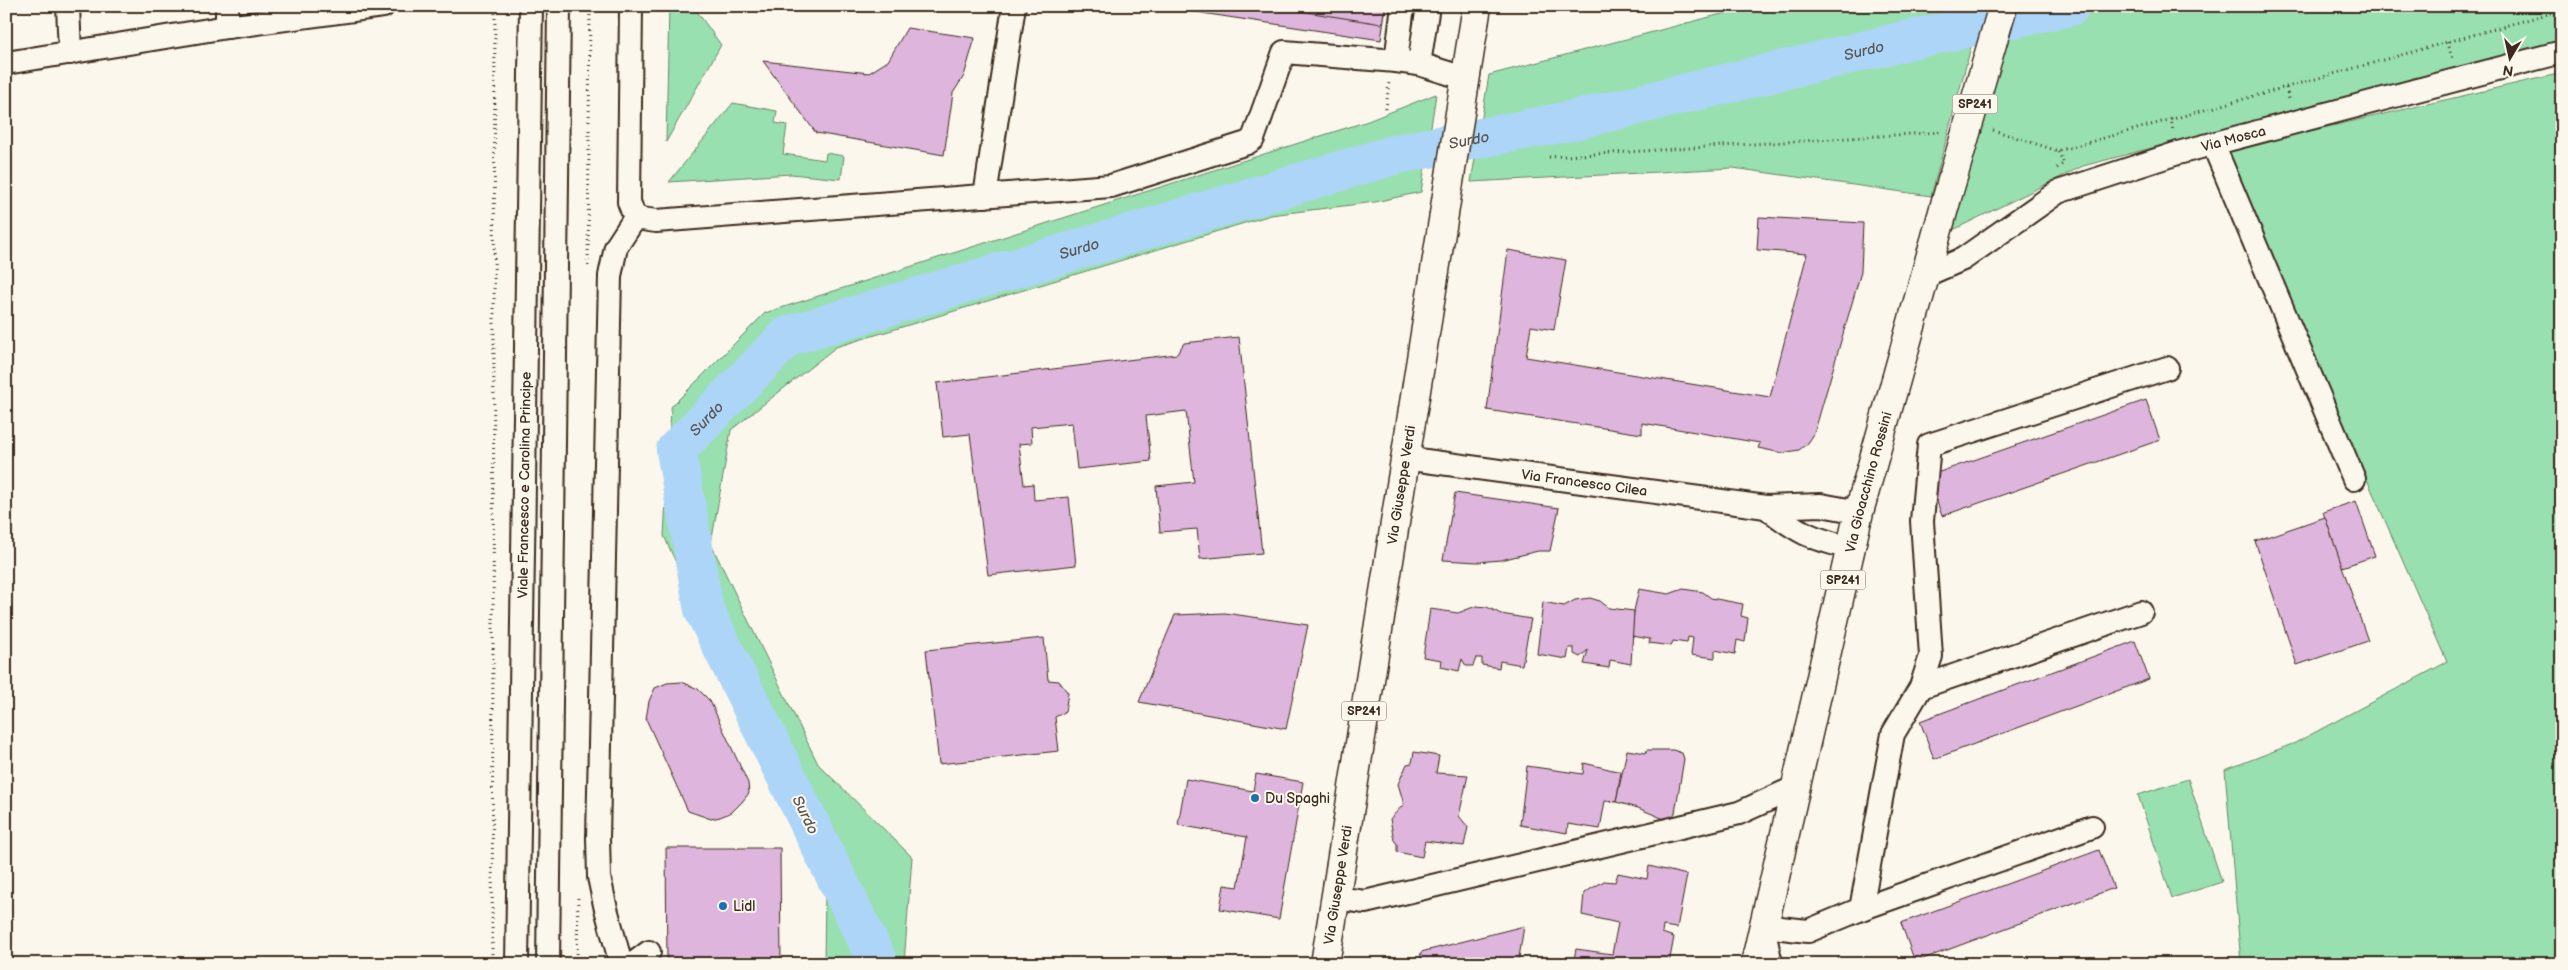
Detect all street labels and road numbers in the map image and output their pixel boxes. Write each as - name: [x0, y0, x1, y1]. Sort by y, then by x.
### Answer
- road number: SP241: [1952, 95, 1998, 114]
- street label: Via Mosca: [2199, 122, 2268, 155]
- street label: Viale Francesco e Carolina Principe: [514, 372, 534, 599]
- street label: Via Gioacchino Rossini: [1841, 410, 1895, 554]
- street label: Via Giuseppe Verdi: [1383, 424, 1419, 546]
- street label: Via Francesco Cilea: [1520, 465, 1649, 499]
- road number: SP241: [1820, 570, 1866, 590]
- road number: SP241: [1342, 701, 1386, 720]
- street label: Via Giuseppe Verdi: [1320, 824, 1355, 946]

